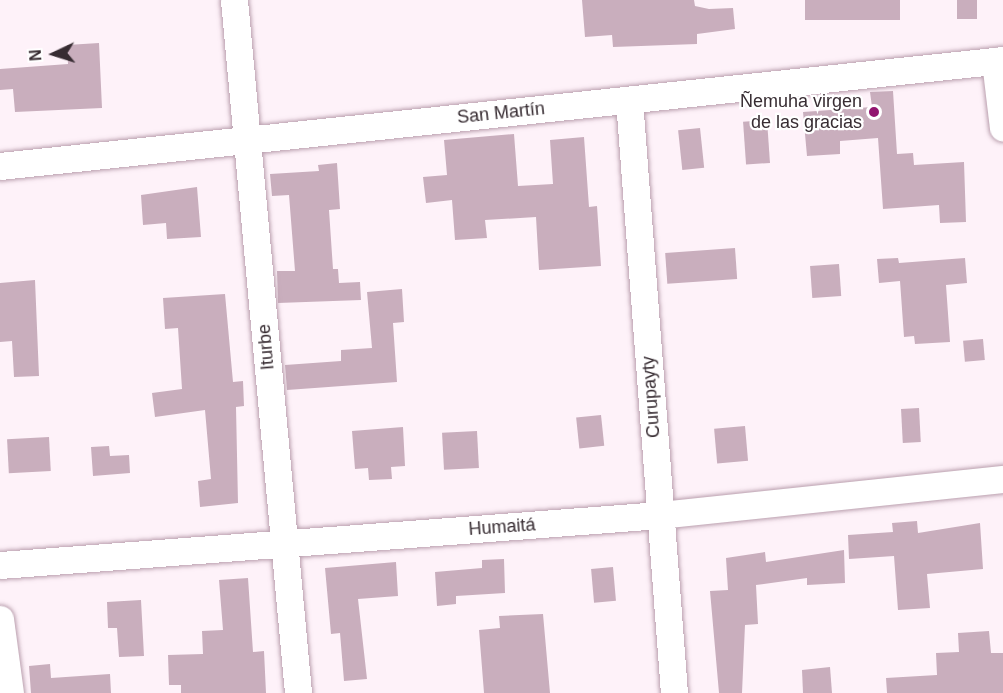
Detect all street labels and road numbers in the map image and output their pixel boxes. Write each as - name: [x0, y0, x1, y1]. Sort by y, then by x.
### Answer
- street label: San Martín: [456, 98, 546, 128]
- street label: Iturbe: [253, 323, 279, 371]
- street label: Curupayty: [637, 355, 665, 439]
- street label: Humaitá: [468, 514, 536, 540]

